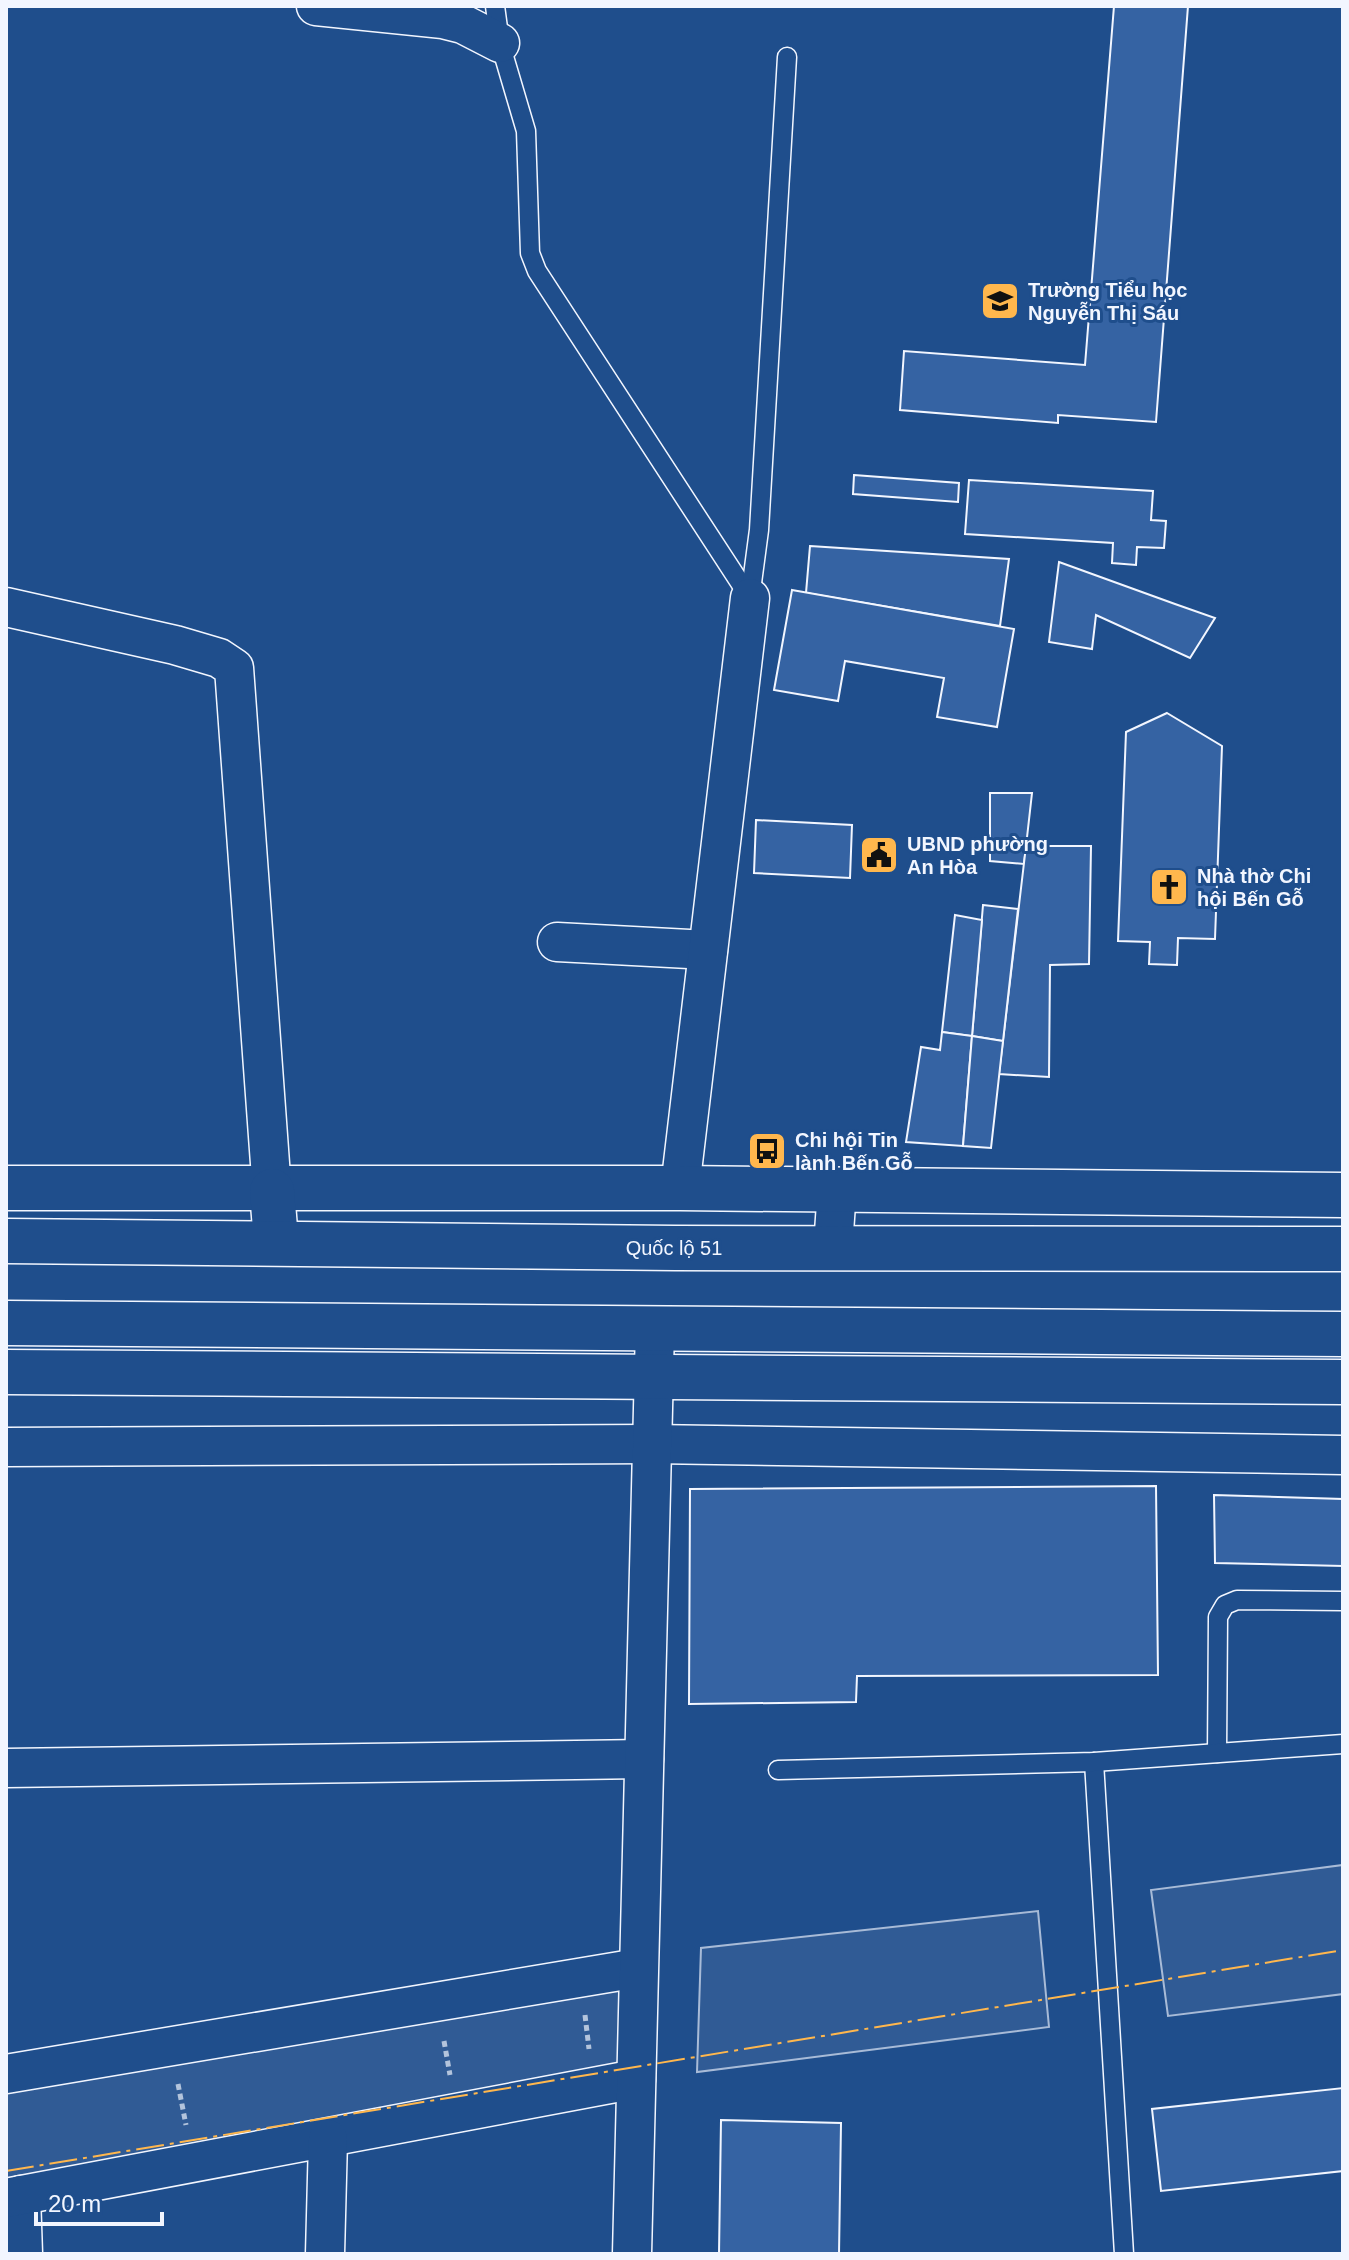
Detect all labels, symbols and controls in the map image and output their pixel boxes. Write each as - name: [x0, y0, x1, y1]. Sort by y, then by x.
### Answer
- place label: Trường Tiểu học Nguyễn Thị Sáu: [1028, 279, 1187, 324]
- school or university icon: Trường Tiểu học Nguyễn Thị Sáu: [979, 280, 1021, 322]
- place label: UBND phường An Hòa: [907, 833, 1048, 878]
- public building icon: UBND phường An Hòa: [858, 834, 900, 876]
- place label: Nhà thờ Chi hội Bến Gỗ: [1197, 865, 1311, 910]
- church icon: Nhà thờ Chi hội Bến Gỗ: [1148, 866, 1190, 908]
- place label: Chi hội Tin lành Bến Gỗ: [795, 1129, 913, 1174]
- bus stop icon: Chi hội Tin lành Bến Gỗ: [746, 1130, 788, 1172]
- street label: Quốc lộ 51: [626, 1237, 722, 1259]
- scale bar: [36, 2176, 162, 2226]
- text: 20 m: [48, 2190, 101, 2217]

